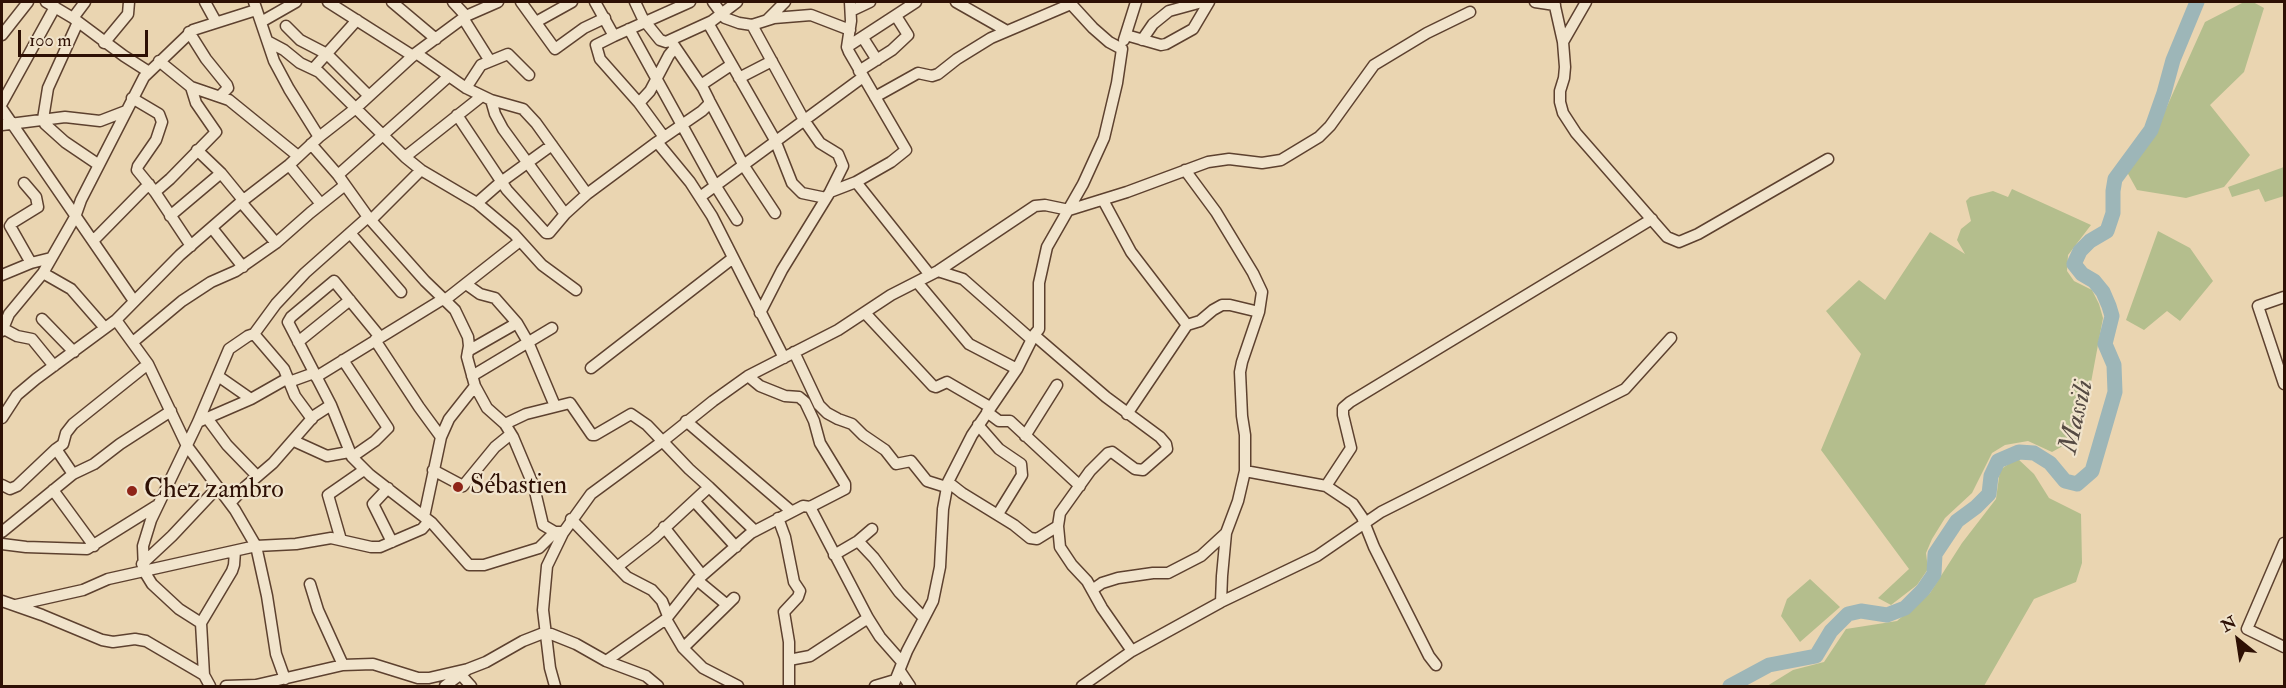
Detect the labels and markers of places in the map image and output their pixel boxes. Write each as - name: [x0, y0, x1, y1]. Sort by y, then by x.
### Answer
- place label: Sébastien: [470, 471, 567, 503]
- place label: Chez zambro: [144, 475, 284, 507]
- marker: Sébastien: [451, 480, 465, 494]
- marker: Chez zambro: [125, 484, 139, 498]

